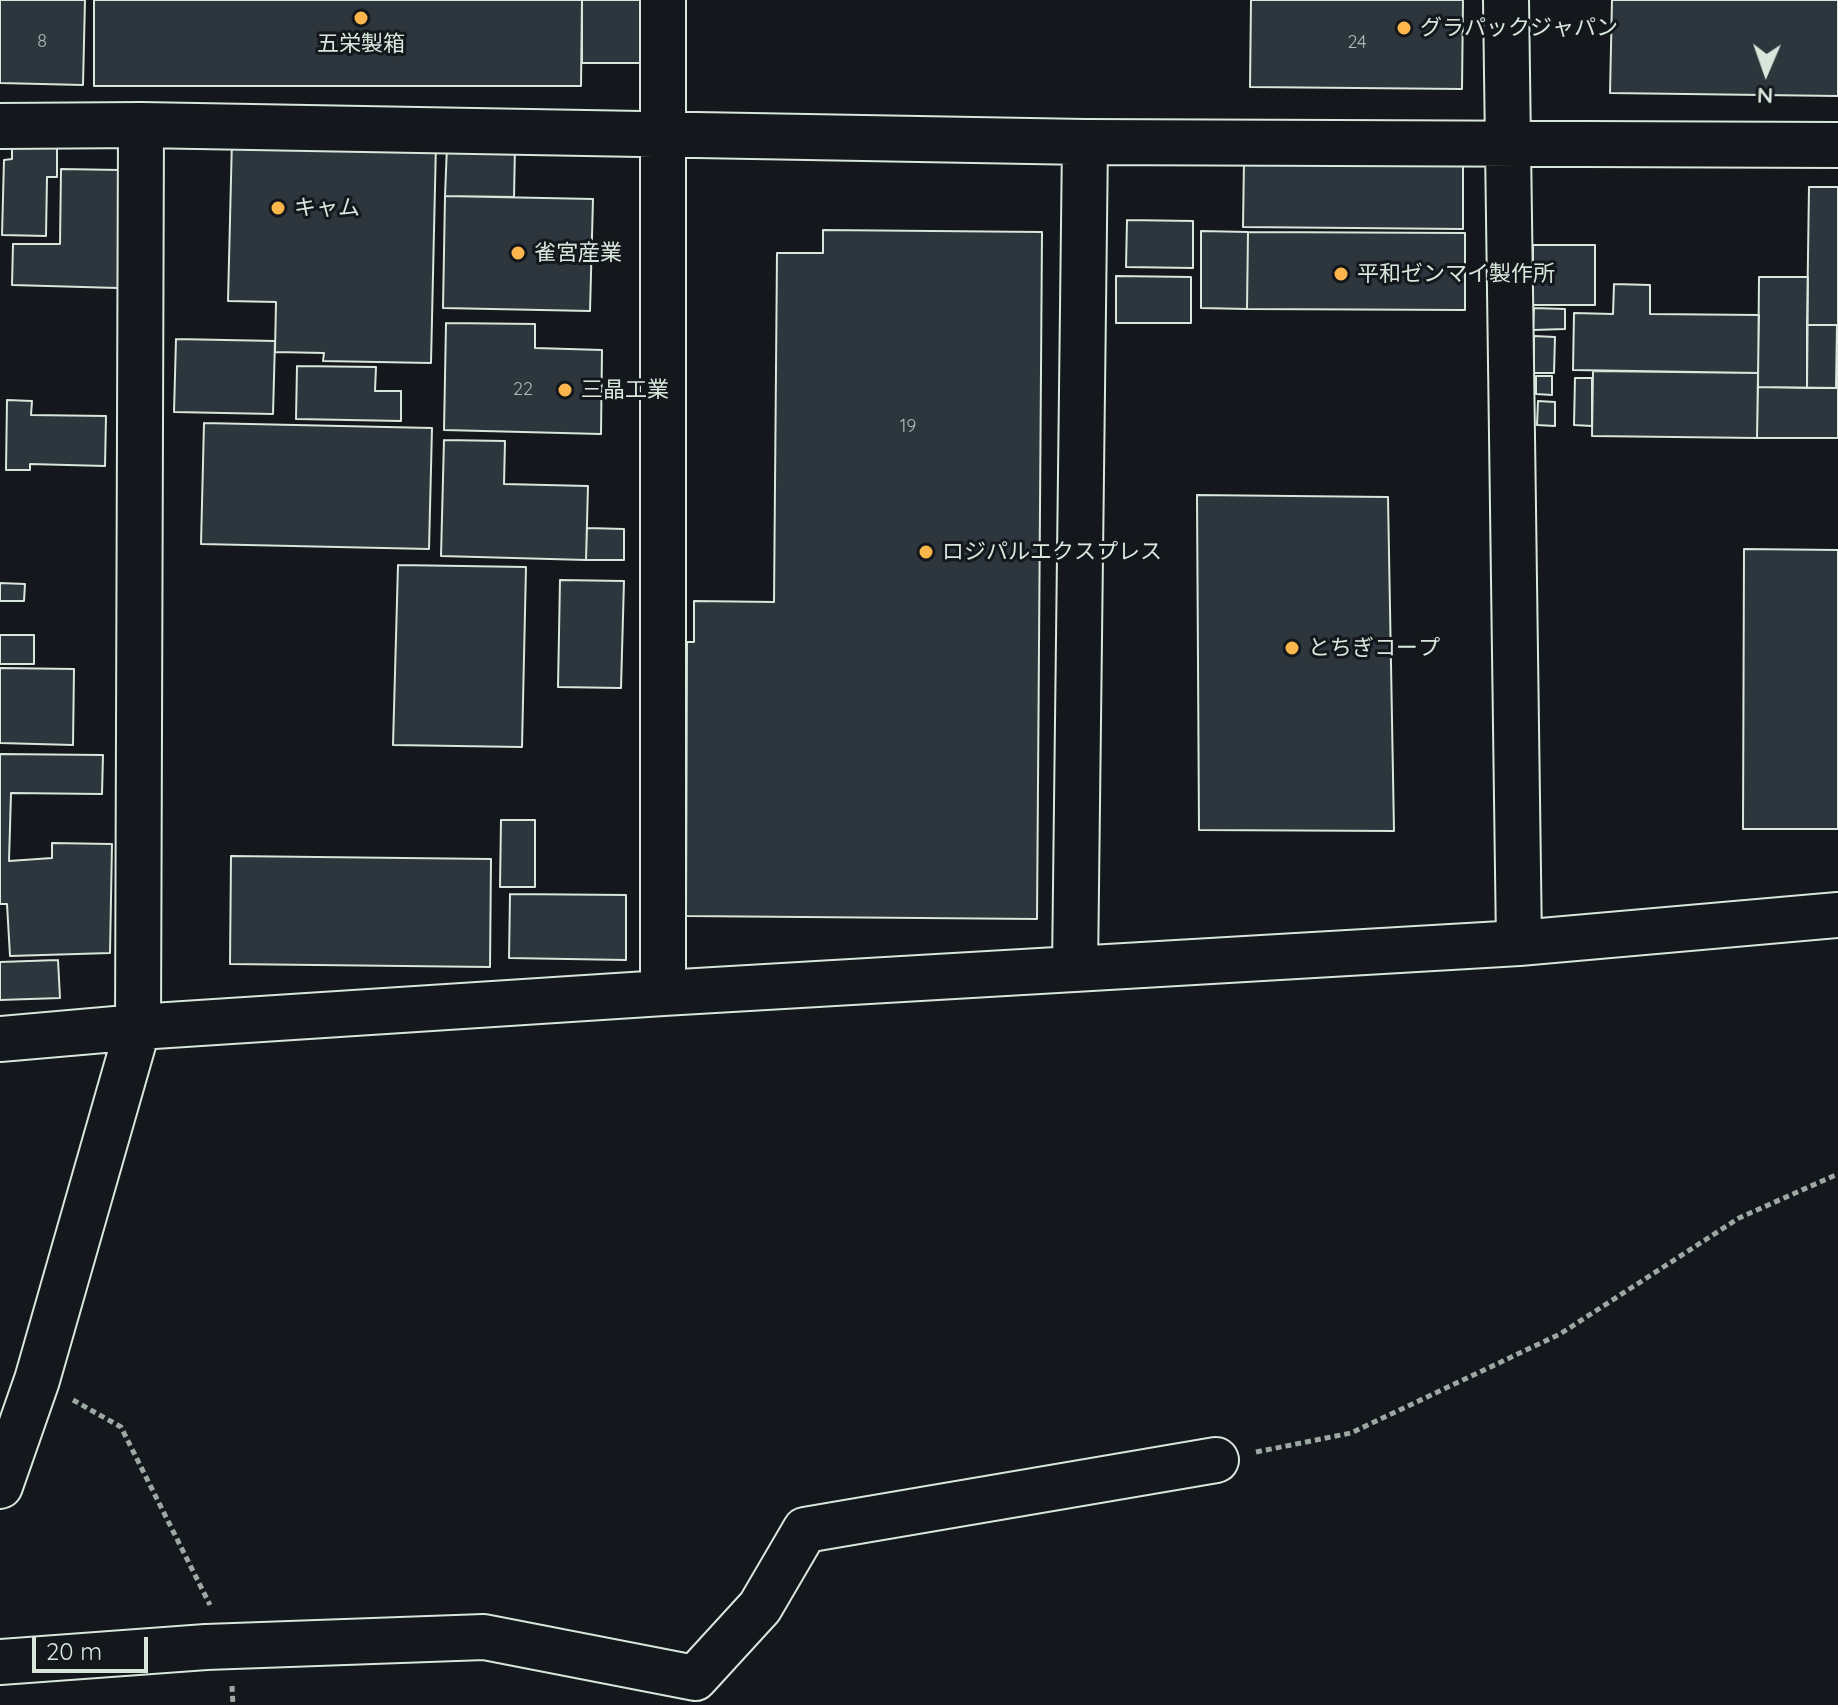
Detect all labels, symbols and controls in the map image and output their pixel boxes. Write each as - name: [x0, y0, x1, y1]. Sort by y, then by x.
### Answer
- marker: 五栄製箱: [352, 9, 370, 27]
- place label: グラパックジャパン: [1420, 15, 1618, 41]
- marker: グラパックジャパン: [1395, 19, 1413, 37]
- house number: 8: [37, 31, 47, 53]
- place label: 五栄製箱: [317, 31, 405, 57]
- house number: 24: [1347, 32, 1367, 54]
- north arrow: [1726, 32, 1806, 112]
- text: N: [1757, 82, 1774, 110]
- place label: キャム: [294, 195, 360, 221]
- marker: キャム: [269, 199, 287, 217]
- place label: 雀宮産業: [534, 240, 622, 266]
- marker: 雀宮産業: [509, 244, 527, 262]
- place label: 平和ゼンマイ製作所: [1357, 261, 1555, 287]
- marker: 平和ゼンマイ製作所: [1332, 265, 1350, 283]
- place label: 三晶工業: [581, 377, 669, 403]
- house number: 22: [513, 379, 533, 401]
- marker: 三晶工業: [556, 381, 574, 399]
- house number: 19: [900, 416, 916, 438]
- place label: ロジパルエクスプレス: [942, 539, 1162, 565]
- marker: ロジパルエクスプレス: [917, 543, 935, 561]
- place label: とちぎコープ: [1308, 635, 1440, 661]
- marker: とちぎコープ: [1283, 639, 1301, 657]
- scale bar: [36, 1621, 152, 1671]
- text: 20 m: [46, 1636, 102, 1666]

